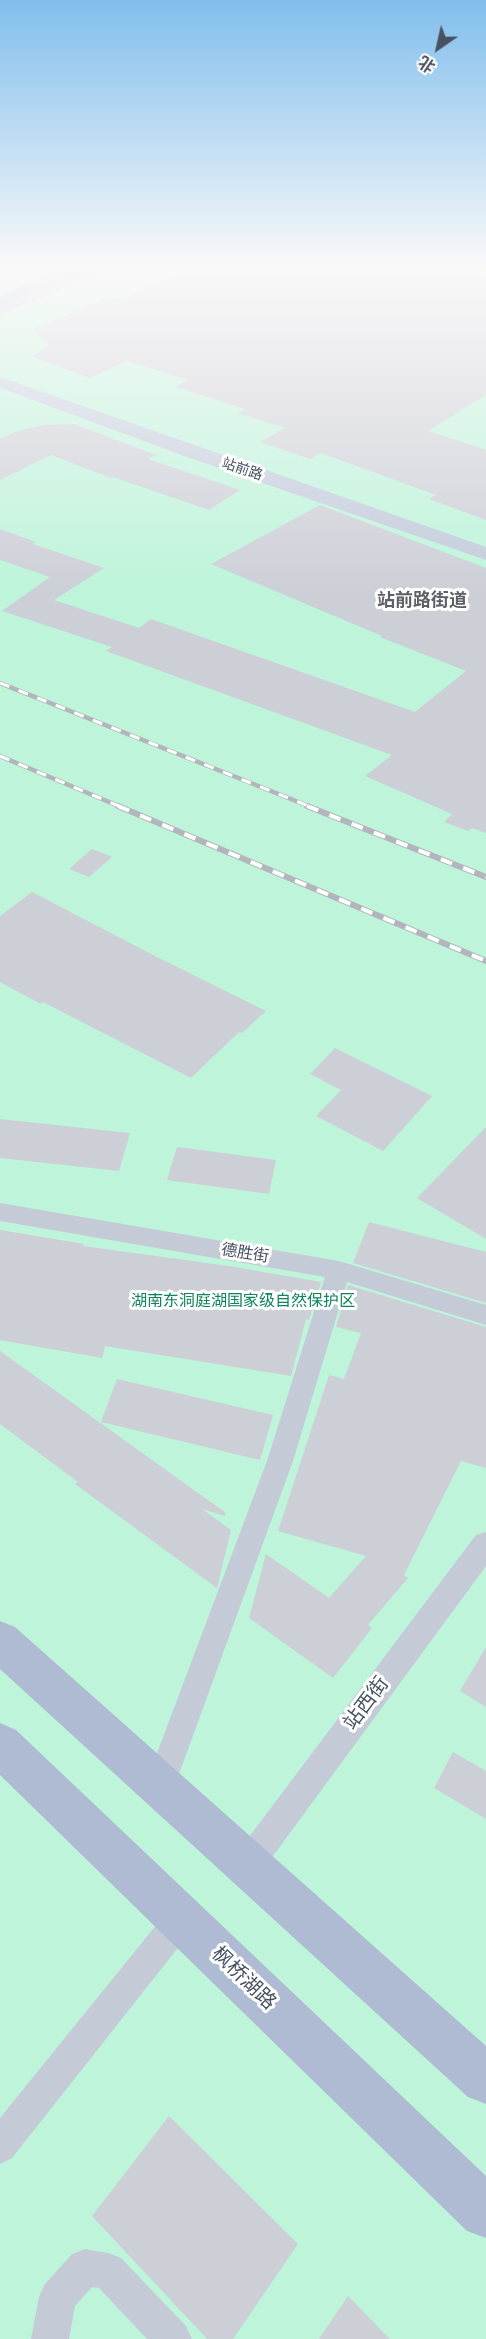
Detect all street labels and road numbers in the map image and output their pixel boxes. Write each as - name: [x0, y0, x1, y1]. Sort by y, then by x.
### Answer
- street label: 站前路: [219, 455, 265, 485]
- street label: 德胜街: [220, 1241, 270, 1267]
- street label: 站西街: [339, 1673, 395, 1735]
- street label: 枫桥湖路: [206, 1943, 280, 2015]

